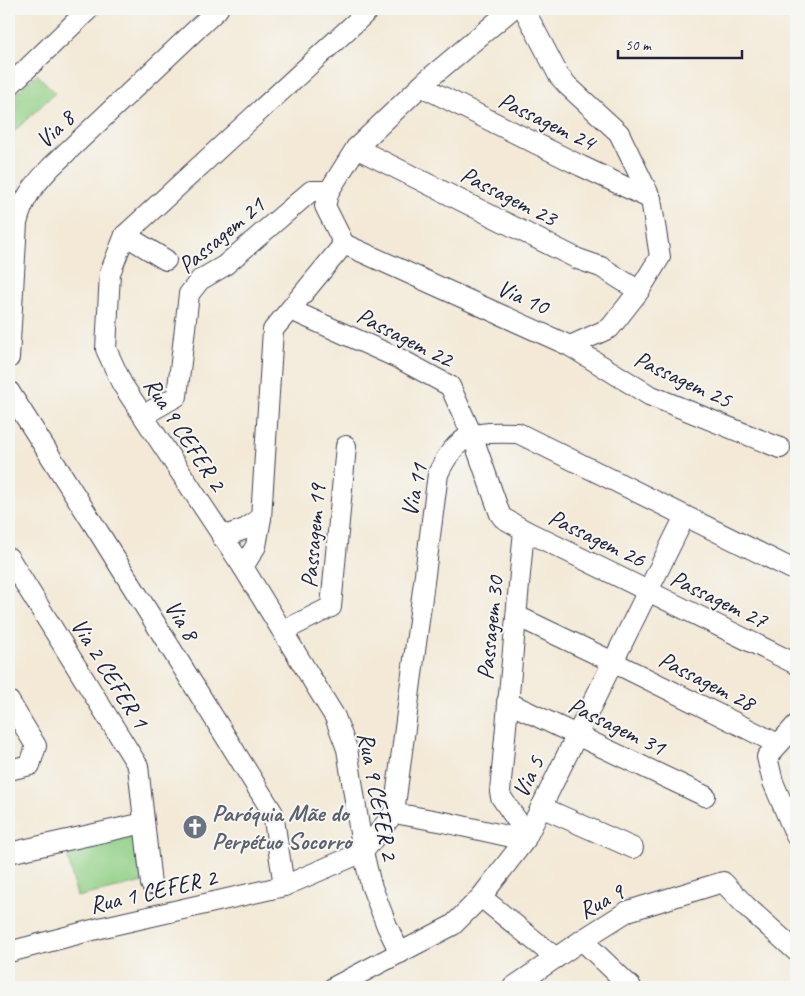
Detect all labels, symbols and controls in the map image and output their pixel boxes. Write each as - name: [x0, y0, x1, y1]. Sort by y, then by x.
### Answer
- scale bar: [618, 28, 741, 60]
- text: 50 m: [625, 36, 652, 55]
- street label: Passagem 24: [494, 85, 602, 158]
- street label: Via 8: [29, 102, 82, 155]
- street label: Passagem 23: [456, 159, 564, 234]
- street label: Passagem 21: [172, 189, 271, 280]
- street label: Via 10: [493, 272, 555, 322]
- street label: Passagem 22: [352, 300, 460, 375]
- street label: Passagem 25: [630, 343, 737, 415]
- street label: Rua 9 CEFER 2: [137, 372, 234, 498]
- street label: Via 11: [394, 460, 434, 519]
- street label: Passagem 19: [294, 481, 333, 589]
- street label: Passagem 26: [544, 502, 651, 575]
- street label: Passagem 27: [666, 563, 773, 636]
- street label: Passagem 30: [470, 573, 511, 681]
- street label: Via 8: [158, 594, 207, 648]
- street label: Via 2 CEFER 1: [64, 612, 156, 735]
- street label: Passagem 28: [654, 644, 762, 719]
- street label: Passagem 31: [564, 690, 671, 763]
- street label: Rua 9 CEFER 2: [351, 730, 405, 864]
- street label: Via 5: [505, 750, 551, 803]
- place label: Paróquia Mãe do Perpétuo Socorro: [212, 798, 354, 856]
- church icon: Paróquia Mãe do Perpétuo Socorro: [182, 814, 208, 840]
- street label: Rua 1 CEFER 2: [87, 861, 222, 920]
- street label: Rua 9: [573, 876, 631, 925]

